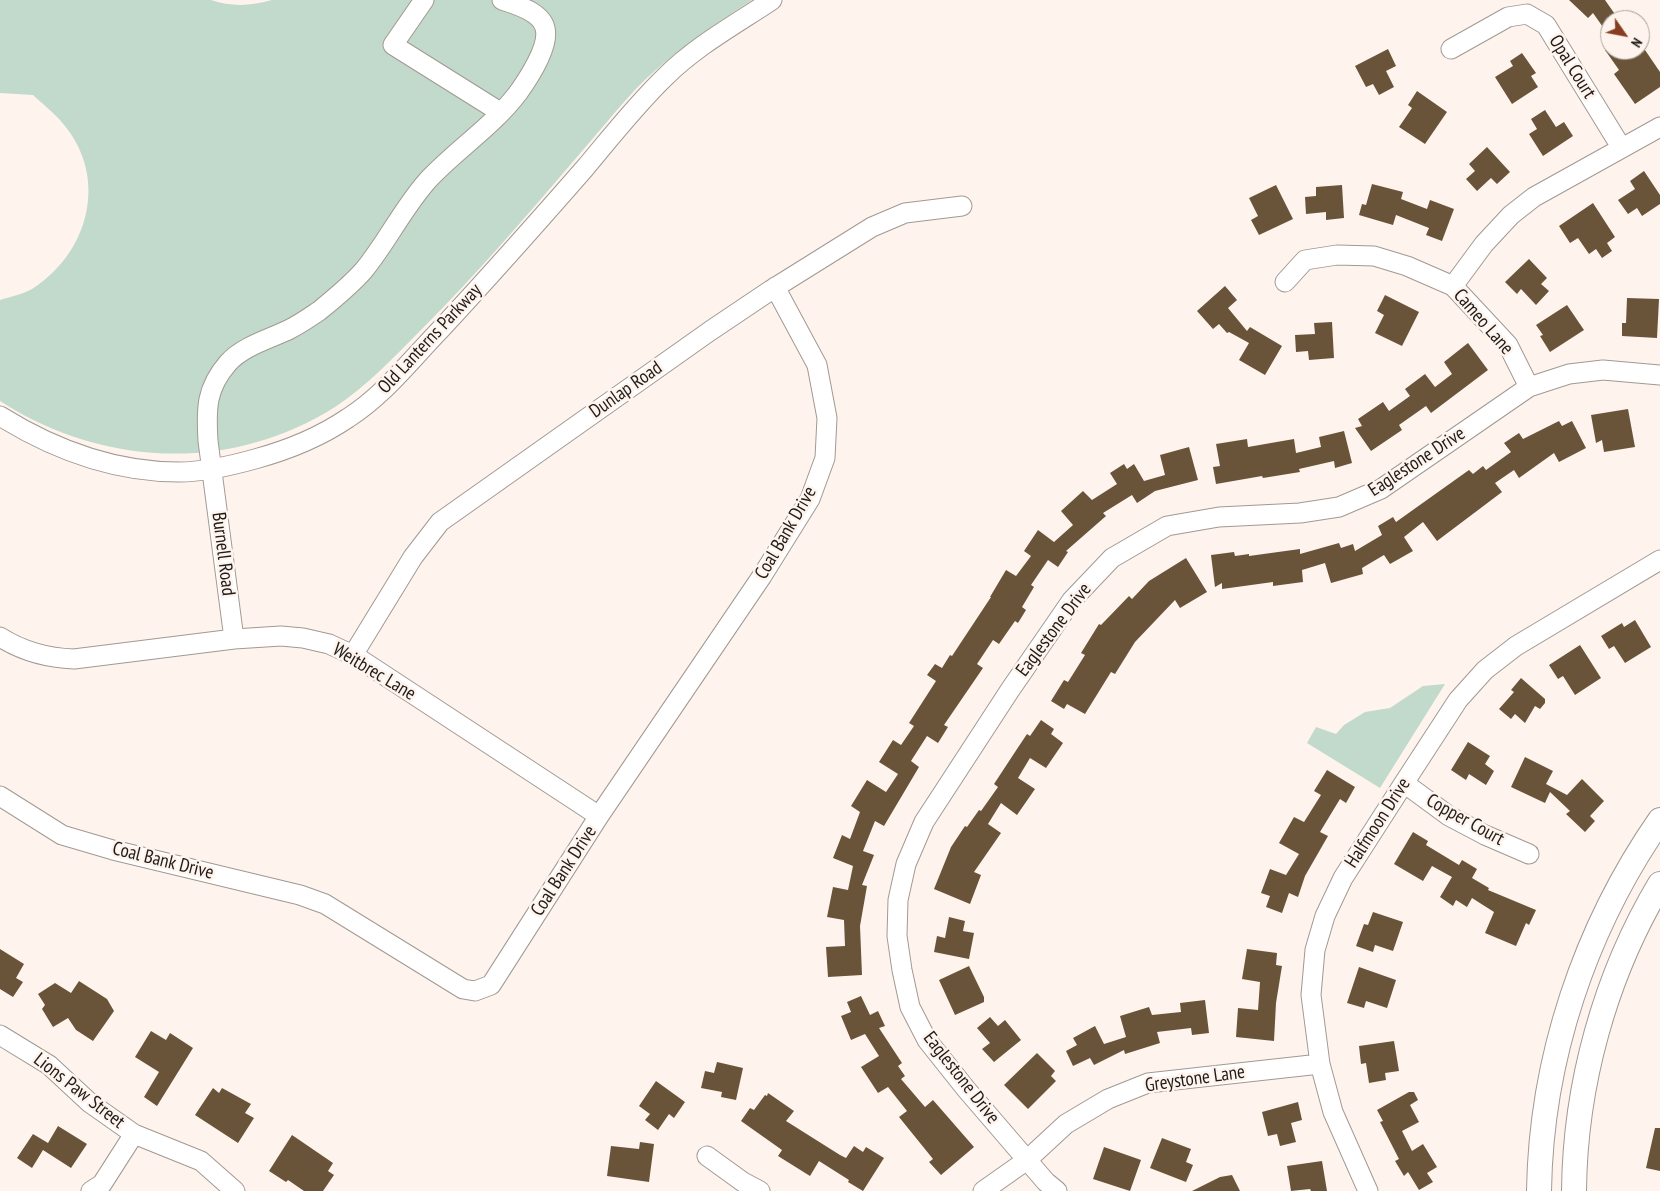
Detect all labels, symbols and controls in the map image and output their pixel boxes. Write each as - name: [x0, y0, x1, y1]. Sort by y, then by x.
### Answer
- north arrow: [1600, 10, 1650, 60]
- street label: Opal Court: [1544, 31, 1600, 103]
- text: N: [1627, 35, 1646, 51]
- street label: Old Lanterns Parkway: [373, 279, 487, 399]
- street label: Cameo Lane: [1448, 284, 1518, 360]
- street label: Dunlap Road: [585, 357, 667, 423]
- street label: Eaglestone Drive: [1364, 422, 1470, 502]
- street label: Coal Bank Drive: [750, 483, 822, 583]
- street label: Burnell Road: [207, 511, 239, 597]
- street label: Eaglestone Drive: [1012, 579, 1096, 681]
- street label: Weitbrec Lane: [328, 638, 420, 706]
- street label: Halfmoon Drive: [1340, 774, 1416, 872]
- street label: Copper Court: [1422, 789, 1508, 851]
- street label: Coal Bank Drive: [526, 821, 602, 921]
- street label: Coal Bank Drive: [110, 837, 216, 885]
- street label: Eaglestone Drive: [918, 1027, 1004, 1129]
- street label: Lions Paw Street: [29, 1048, 129, 1134]
- street label: Greystone Lane: [1144, 1061, 1246, 1097]

